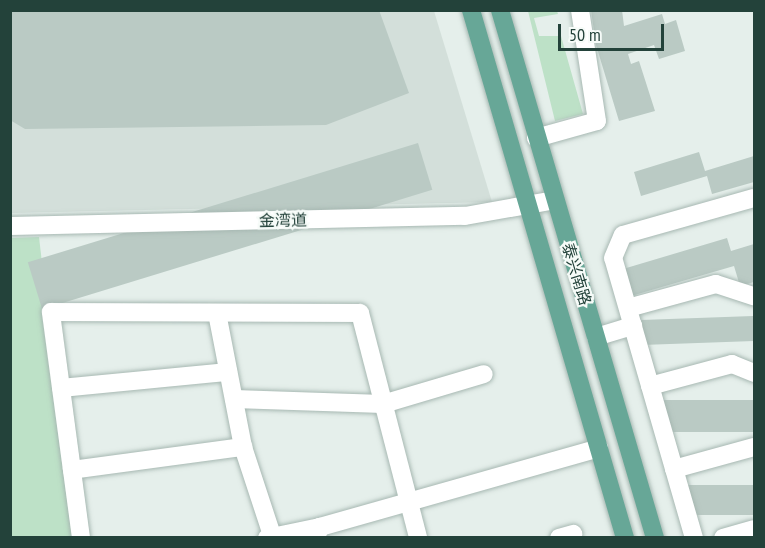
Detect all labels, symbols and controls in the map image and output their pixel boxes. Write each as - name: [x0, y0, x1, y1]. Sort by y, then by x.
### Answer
- scale bar: [561, 12, 668, 50]
- text: 50 m: [569, 23, 601, 46]
- street label: 金湾道: [259, 210, 307, 230]
- street label: 泰兴南路: [558, 241, 596, 307]

